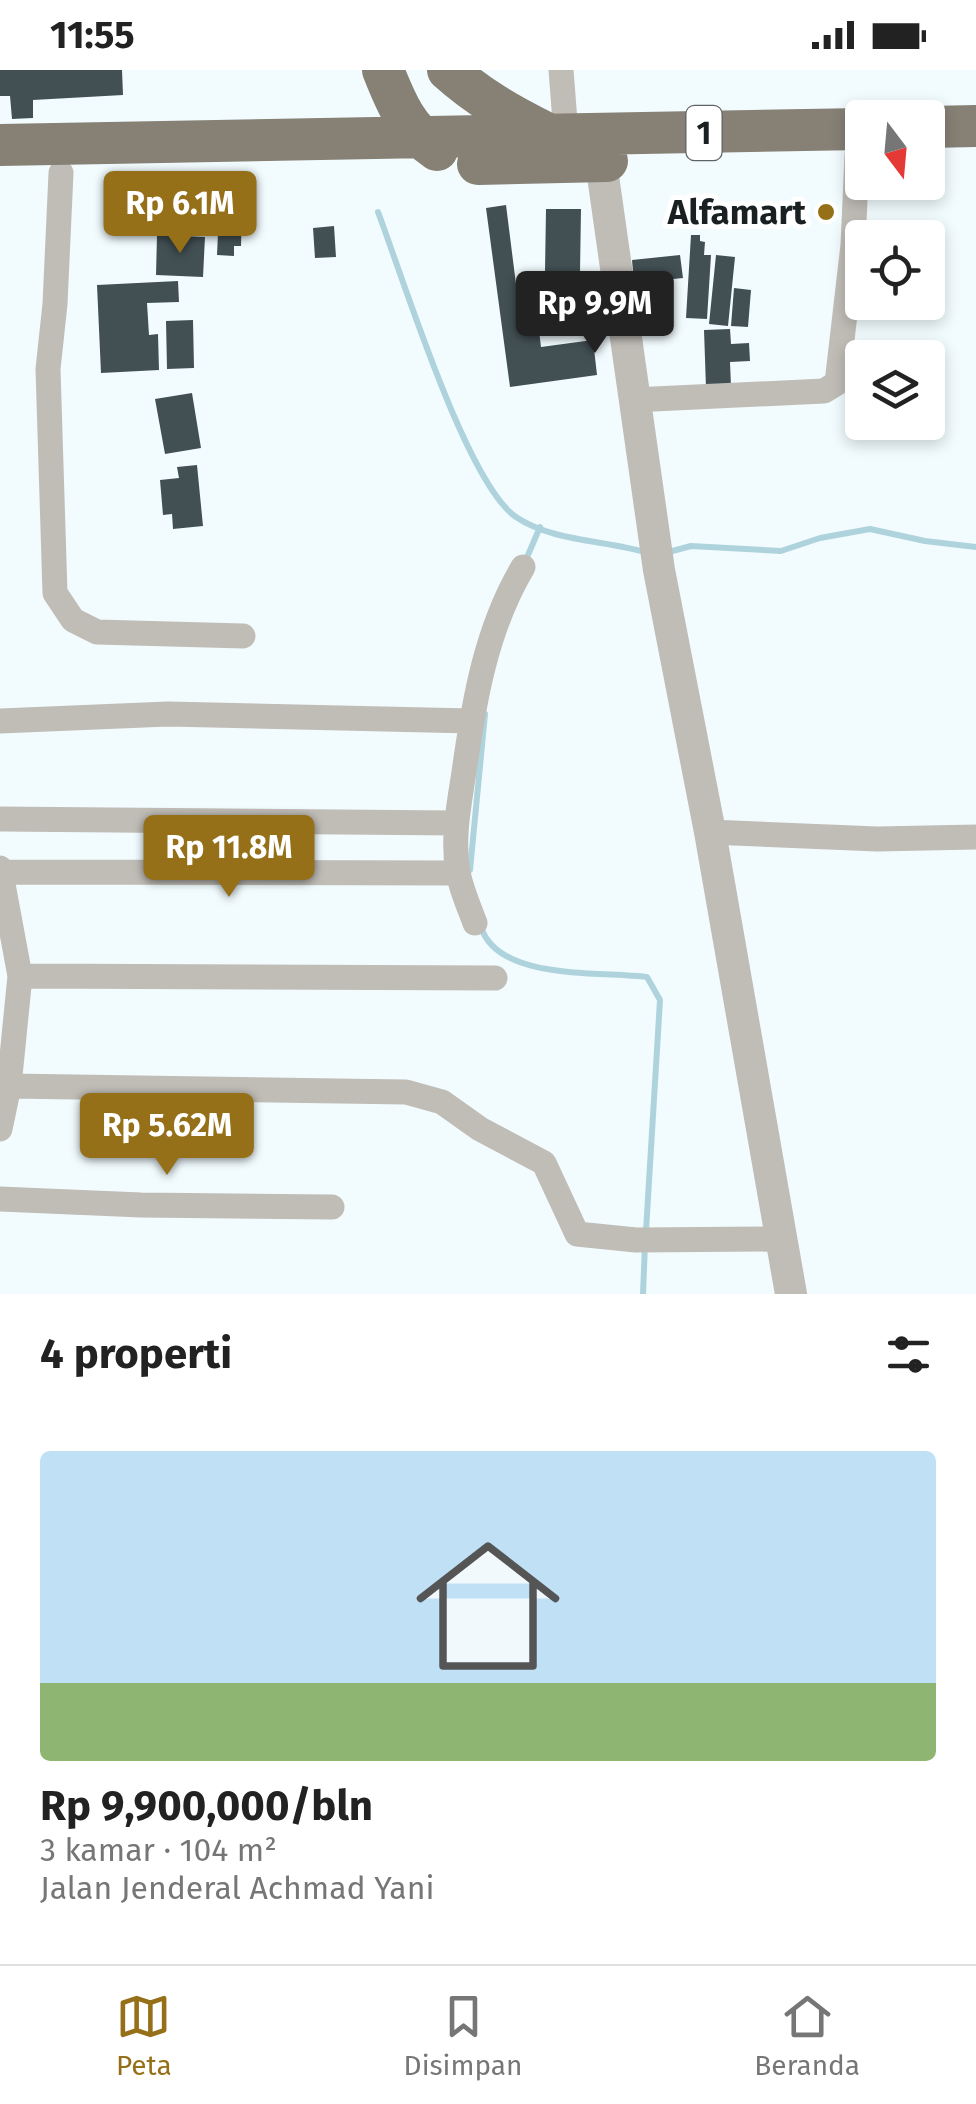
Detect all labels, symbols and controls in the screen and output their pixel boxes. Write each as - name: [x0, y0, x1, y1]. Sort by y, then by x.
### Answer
- text: 11:55: [50, 12, 135, 58]
- north arrow: [845, 100, 945, 200]
- map controls: [845, 100, 945, 440]
- road number: 1: [686, 106, 722, 160]
- pin: Rp 6.1M: [88, 171, 272, 256]
- text: Rp 6.1M: [126, 184, 234, 222]
- place label: Alfamart: [667, 191, 806, 233]
- marker: Alfamart: [815, 201, 837, 223]
- button: locate: [845, 220, 945, 320]
- pin: Rp 9.9M: [503, 271, 687, 356]
- text: Rp 9.9M: [538, 284, 652, 322]
- button: layers: [845, 340, 945, 440]
- pin: Rp 11.8M: [126, 815, 332, 900]
- text: Rp 11.8M: [166, 828, 292, 866]
- pin: Rp 5.62M: [64, 1093, 270, 1178]
- text: Rp 5.62M: [102, 1106, 232, 1144]
- icon: filters: [881, 1327, 936, 1382]
- text: 4 properti: [40, 1329, 232, 1379]
- icon: home: [398, 1516, 578, 1696]
- text: Rp 9,900,000/bln: [40, 1781, 373, 1831]
- text: 3 kamar · 104 m²: [40, 1831, 277, 1869]
- text: Jalan Jenderal Achmad Yani: [40, 1869, 435, 1907]
- tab: Peta: [116, 1989, 172, 2082]
- tab: Disimpan: [404, 1989, 523, 2082]
- tab: Beranda: [754, 1989, 860, 2082]

